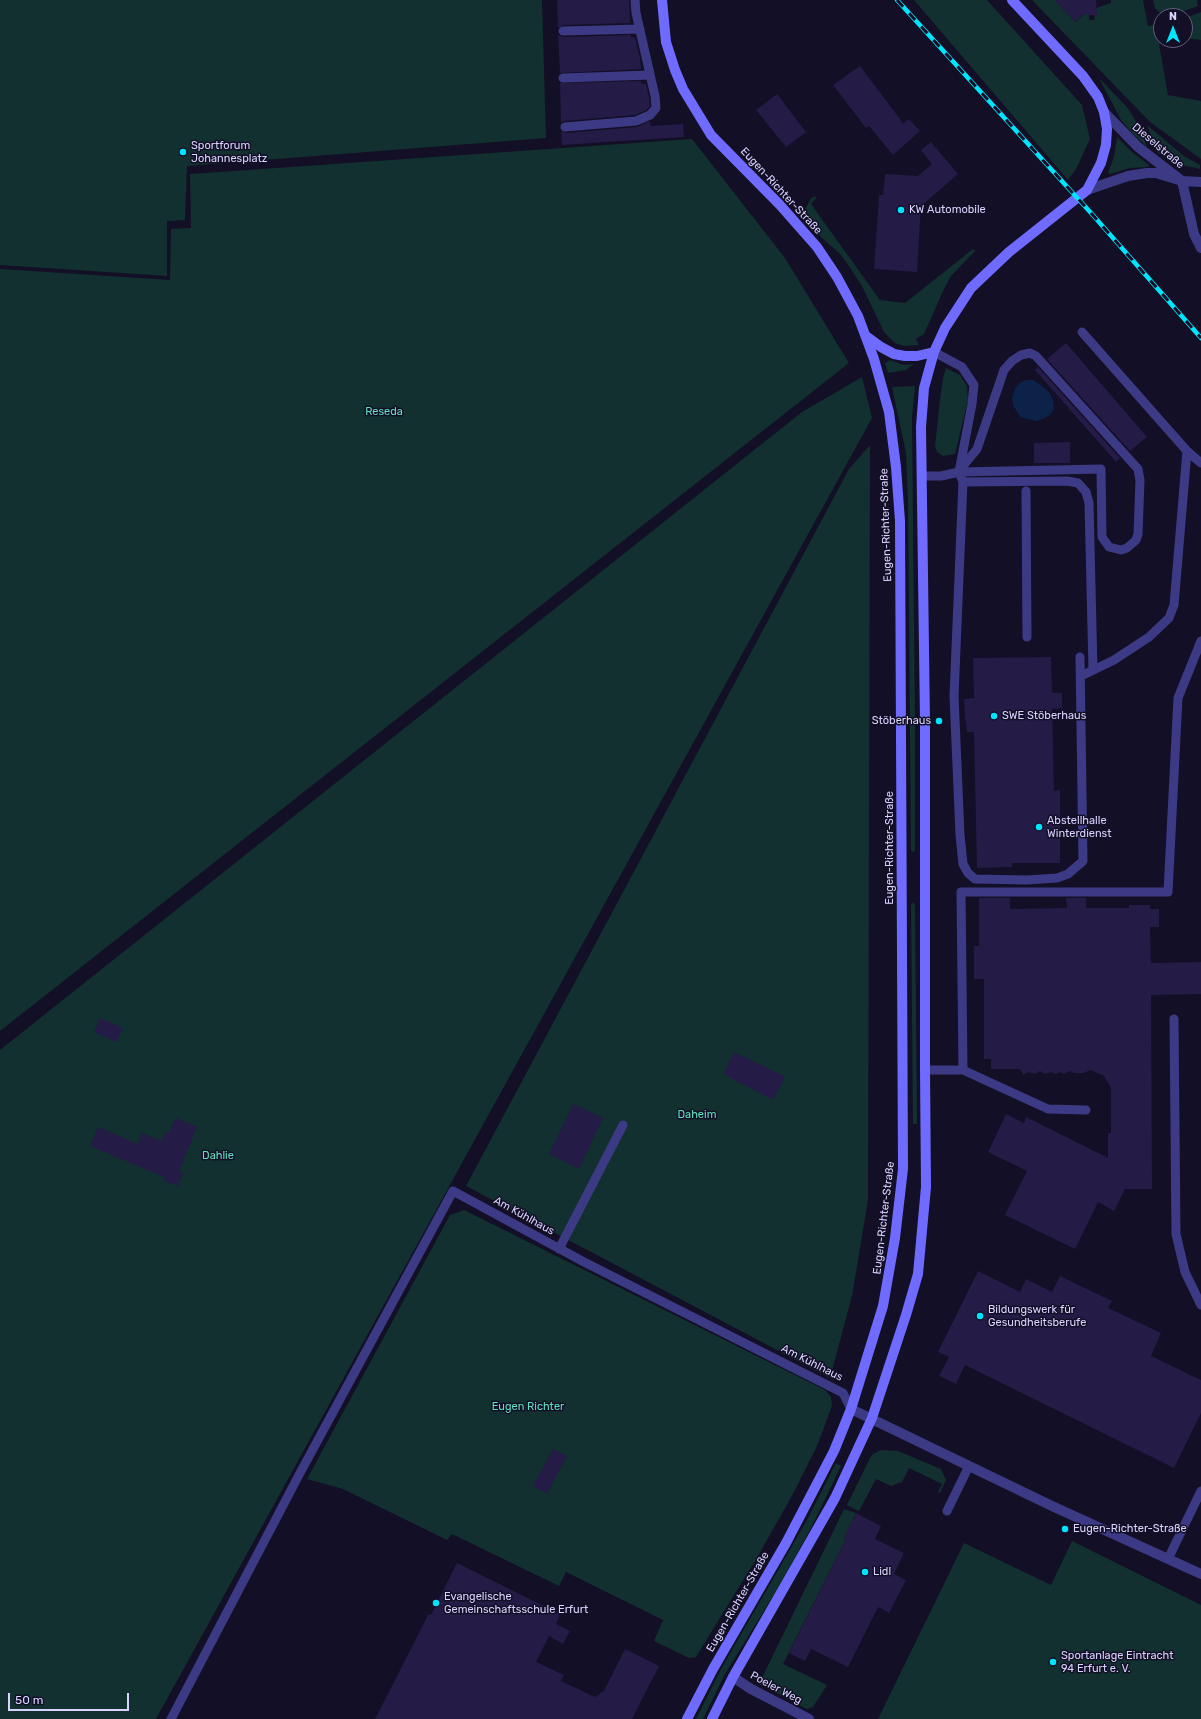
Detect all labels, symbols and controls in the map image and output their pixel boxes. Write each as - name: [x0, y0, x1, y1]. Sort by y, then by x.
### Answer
- north arrow: [1153, 8, 1193, 48]
- text: N: [1169, 10, 1177, 23]
- street label: Dieselstraße: [1129, 121, 1187, 171]
- place label: Sportforum Johannesplatz: [191, 139, 267, 165]
- street label: Eugen-Richter-Straße: [737, 145, 825, 237]
- marker: Sportforum Johannesplatz: [178, 147, 188, 157]
- place label: KW Automobile: [909, 203, 986, 217]
- marker: KW Automobile: [896, 205, 906, 215]
- park label: Reseda: [365, 405, 403, 419]
- street label: Eugen-Richter-Straße: [877, 468, 895, 582]
- place label: SWE Stöberhaus: [1002, 709, 1086, 723]
- marker: SWE Stöberhaus: [989, 711, 999, 721]
- place label: Stöberhaus: [872, 714, 931, 728]
- marker: Stöberhaus: [934, 716, 944, 726]
- street label: Eugen-Richter-Straße: [883, 791, 897, 905]
- place label: Abstellhalle Winterdienst: [1047, 814, 1112, 840]
- marker: Abstellhalle Winterdienst: [1034, 822, 1044, 832]
- park label: Daheim: [678, 1108, 716, 1122]
- park label: Dahlie: [202, 1149, 234, 1163]
- street label: Eugen-Richter-Straße: [871, 1161, 897, 1275]
- street label: Am Kühlhaus: [491, 1194, 557, 1238]
- place label: Bildungswerk für Gesundheitsberufe: [988, 1303, 1086, 1329]
- marker: Bildungswerk für Gesundheitsberufe: [975, 1311, 985, 1321]
- street label: Am Kühlhaus: [779, 1342, 845, 1384]
- park label: Eugen Richter: [492, 1400, 564, 1414]
- place label: Eugen-Richter-Straße: [1073, 1522, 1187, 1536]
- marker: Eugen-Richter-Straße: [1060, 1524, 1070, 1534]
- street label: Eugen-Richter-Straße: [704, 1549, 772, 1655]
- place label: Lidl: [873, 1565, 891, 1579]
- marker: Lidl: [860, 1567, 870, 1577]
- place label: Evangelische Gemeinschaftsschule Erfurt: [444, 1590, 588, 1616]
- marker: Evangelische Gemeinschaftsschule Erfurt: [431, 1598, 441, 1608]
- place label: Sportanlage Eintracht 94 Erfurt e. V.: [1061, 1649, 1173, 1675]
- marker: Sportanlage Eintracht 94 Erfurt e. V.: [1048, 1657, 1058, 1667]
- street label: Poeler Weg: [748, 1669, 804, 1707]
- scale bar: [10, 1685, 131, 1711]
- text: 50 m: [15, 1693, 43, 1707]

